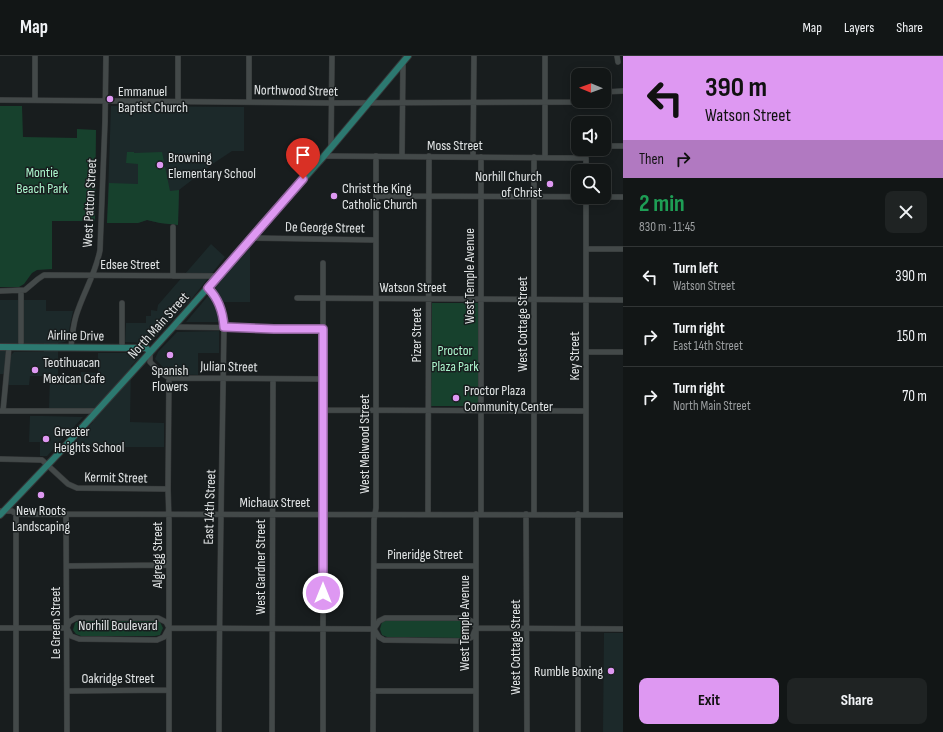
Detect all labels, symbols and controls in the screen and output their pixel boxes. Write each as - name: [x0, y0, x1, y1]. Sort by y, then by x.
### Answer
- text: Map: [20, 16, 48, 39]
- text: Map: [802, 19, 822, 36]
- text: Layers: [844, 19, 874, 36]
- text: Share: [896, 19, 923, 36]
- north arrow: [571, 68, 611, 108]
- map controls: [571, 68, 611, 204]
- text: 390 m: [705, 71, 767, 104]
- icon: left: [639, 72, 691, 124]
- street label: Northwood Street: [254, 81, 338, 100]
- place label: Emmanuel Baptist Church: [118, 83, 188, 116]
- marker: Emmanuel Baptist Church: [105, 94, 115, 104]
- text: Watson Street: [705, 105, 791, 126]
- button: sound: [571, 116, 611, 156]
- street label: Moss Street: [427, 137, 483, 154]
- pin: [286, 138, 320, 179]
- icon: arrive: [292, 144, 314, 166]
- icon: right: [672, 148, 694, 170]
- place label: Browning Elementary School: [168, 149, 256, 182]
- text: Then: [639, 150, 664, 169]
- street label: West Patton Street: [79, 158, 100, 248]
- marker: Browning Elementary School: [155, 160, 165, 170]
- park label: Montie Beach Park: [16, 164, 68, 197]
- button: search: [571, 164, 611, 204]
- place label: Norhill Church of Christ: [475, 168, 542, 201]
- marker: Norhill Church of Christ: [545, 179, 555, 189]
- place label: Christ the King Catholic Church: [342, 180, 417, 213]
- text: 2 min: [639, 189, 685, 218]
- marker: Christ the King Catholic Church: [329, 191, 339, 201]
- button: close: [885, 191, 927, 233]
- street label: De George Street: [285, 218, 365, 237]
- text: 830 m · 11:45: [639, 219, 695, 235]
- street label: West Temple Avenue: [461, 228, 478, 324]
- street label: Edsee Street: [100, 256, 160, 273]
- text: Turn left: [673, 259, 718, 278]
- icon: left: [639, 266, 661, 288]
- text: 390 m: [895, 267, 927, 286]
- street label: West Cottage Street: [514, 276, 531, 372]
- text: Watson Street: [673, 278, 735, 294]
- street label: Watson Street: [380, 279, 446, 296]
- street label: North Main Street: [124, 289, 193, 362]
- street label: Pizer Street: [408, 308, 425, 362]
- text: Turn right: [673, 319, 725, 338]
- street label: Airline Drive: [47, 326, 104, 344]
- icon: right: [639, 326, 661, 348]
- text: 150 m: [897, 327, 927, 346]
- street label: Key Street: [566, 332, 583, 380]
- text: East 14th Street: [673, 338, 743, 354]
- park label: Proctor Plaza Park: [431, 342, 479, 375]
- marker: Spanish Flowers: [165, 350, 175, 360]
- place label: Teotihuacan Mexican Cafe: [43, 354, 105, 387]
- street label: Julian Street: [199, 357, 258, 375]
- place label: Spanish Flowers: [152, 362, 188, 395]
- marker: Teotihuacan Mexican Cafe: [30, 365, 40, 375]
- text: Turn right: [673, 379, 725, 398]
- place label: Proctor Plaza Community Center: [464, 382, 553, 415]
- icon: right: [639, 386, 661, 408]
- text: 70 m: [902, 387, 927, 406]
- marker: Proctor Plaza Community Center: [451, 393, 461, 403]
- street label: West Melwood Street: [356, 394, 373, 494]
- text: North Main Street: [673, 398, 751, 414]
- place label: Greater Heights School: [54, 423, 124, 456]
- marker: Greater Heights School: [41, 434, 51, 444]
- street label: Kermit Street: [84, 468, 148, 487]
- street label: East 14th Street: [200, 469, 219, 545]
- marker: New Roots Landscaping: [36, 490, 46, 500]
- street label: Michaux Street: [240, 494, 310, 511]
- place label: New Roots Landscaping: [12, 502, 71, 535]
- street label: West Gardner Street: [252, 519, 269, 615]
- street label: Algregg Street: [149, 522, 166, 589]
- street label: Pineridge Street: [387, 546, 463, 563]
- position arrow: [302, 572, 344, 614]
- street label: West Temple Avenue: [456, 575, 473, 671]
- street label: Le Green Street: [47, 587, 64, 659]
- street label: West Cottage Street: [507, 599, 524, 695]
- street label: Norhill Boulevard: [78, 617, 158, 634]
- place label: Rumble Boxing: [534, 663, 603, 680]
- marker: Rumble Boxing: [606, 666, 616, 676]
- street label: Oakridge Street: [82, 670, 154, 687]
- button: Exit: [639, 678, 779, 724]
- button: Share: [787, 678, 927, 724]

